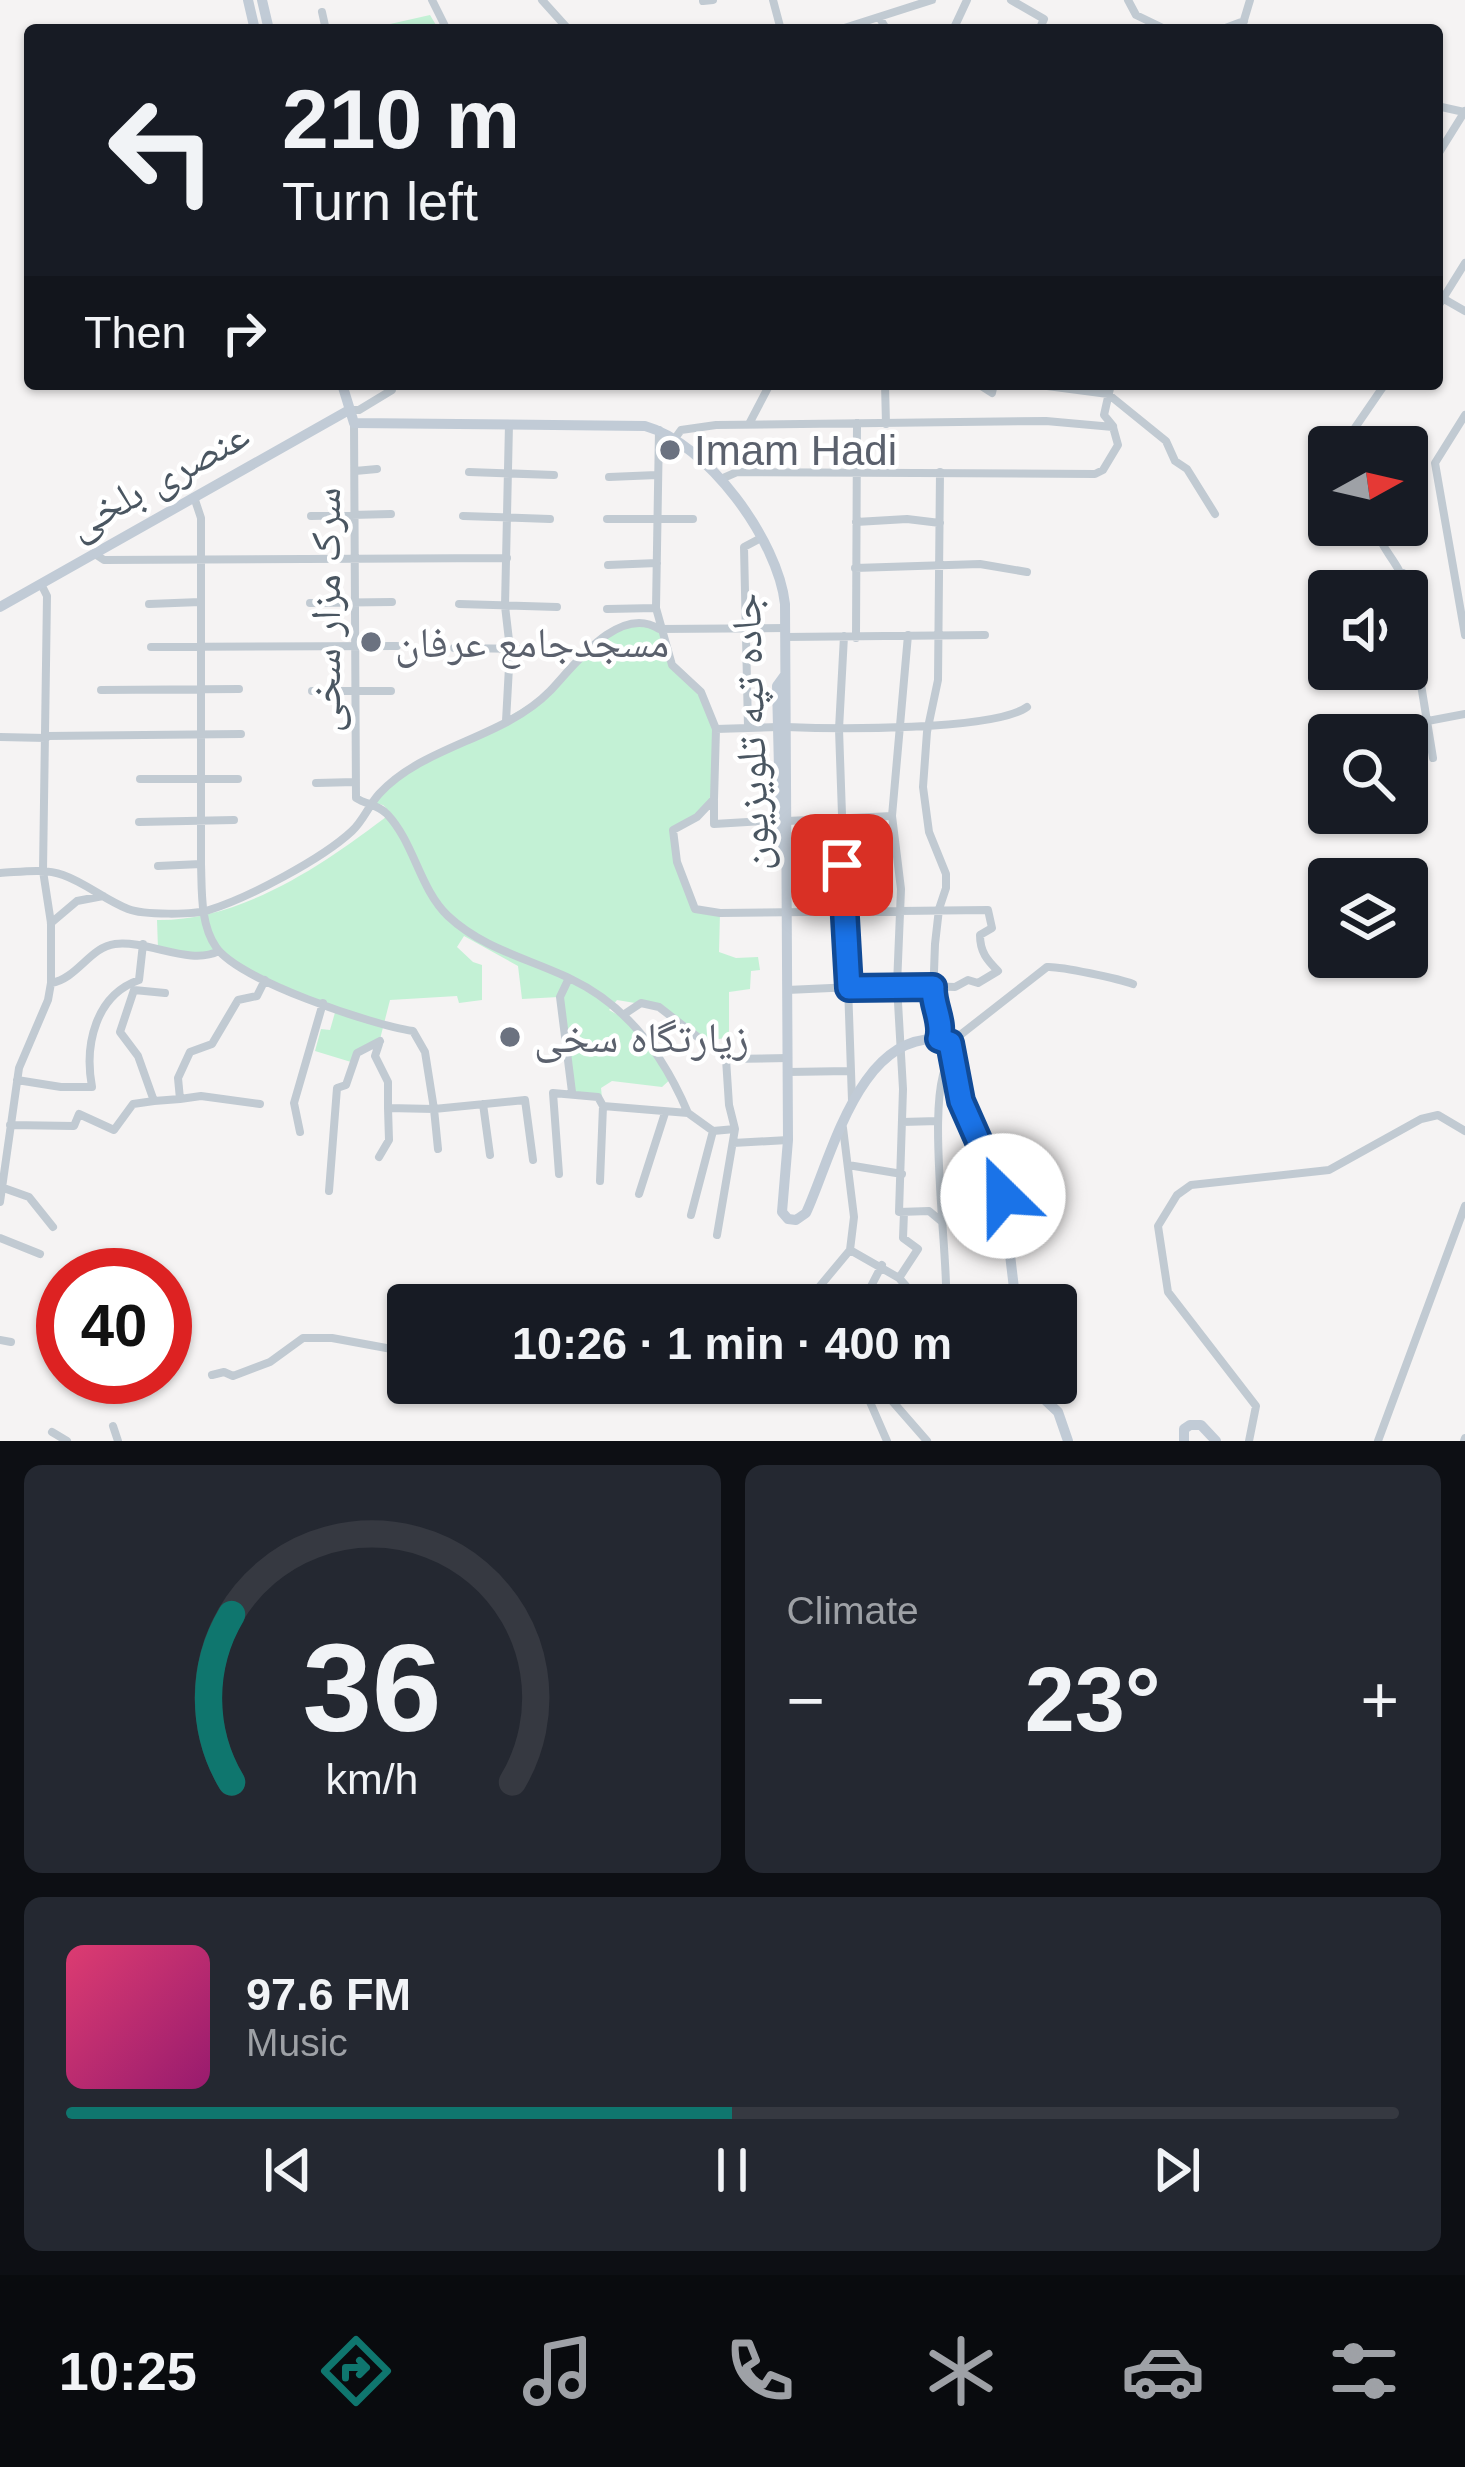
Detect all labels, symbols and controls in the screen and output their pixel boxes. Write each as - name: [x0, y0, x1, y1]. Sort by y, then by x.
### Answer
- icon: left: [84, 72, 240, 228]
- text: 210 m: [282, 72, 520, 166]
- text: Turn left: [282, 171, 478, 231]
- icon: right: [211, 300, 277, 366]
- text: Then: [84, 307, 187, 358]
- street label: عنصری بلخی: [59, 410, 258, 550]
- north arrow: [1308, 426, 1428, 546]
- map controls: [1308, 426, 1428, 978]
- place label: Imam Hadi: [694, 427, 897, 474]
- marker: Imam Hadi: [657, 437, 683, 463]
- street label: سرک مزار سخی: [302, 487, 351, 733]
- button: sound: [1308, 570, 1428, 690]
- street label: جاده تپه تلویزیون: [722, 592, 780, 872]
- place label: مسجدجامع عرفان: [395, 619, 669, 669]
- marker: مسجدجامع عرفان: [358, 629, 384, 655]
- button: search: [1308, 714, 1428, 834]
- pin: [791, 814, 893, 916]
- icon: arrive: [809, 832, 875, 898]
- button: layers: [1308, 858, 1428, 978]
- place label: زیارتگاه سخی: [534, 1014, 749, 1063]
- marker: زیارتگاه سخی: [497, 1024, 523, 1050]
- position arrow: [940, 1133, 1066, 1259]
- speed limit sign: 40: [36, 1248, 192, 1404]
- text: 10:26 · 1 min · 400 m: [512, 1318, 952, 1369]
- text: Climate: [787, 1589, 919, 1632]
- text: 36: [303, 1618, 442, 1757]
- text: 23°: [1025, 1650, 1161, 1750]
- text: −: [787, 1663, 825, 1737]
- text: +: [1360, 1663, 1399, 1737]
- text: km/h: [326, 1755, 419, 1803]
- text: 97.6 FM: [246, 1969, 411, 2020]
- text: Music: [246, 2021, 348, 2064]
- icon: previous: [255, 2137, 321, 2203]
- icon: pause: [699, 2137, 765, 2203]
- icon: next: [1144, 2137, 1210, 2203]
- icon: directions: [314, 2329, 398, 2413]
- icon: music: [516, 2329, 600, 2413]
- icon: phone: [718, 2329, 802, 2413]
- icon: climate: [919, 2329, 1003, 2413]
- icon: car: [1121, 2329, 1205, 2413]
- icon: filters: [1322, 2329, 1406, 2413]
- text: 10:25: [59, 2341, 197, 2401]

